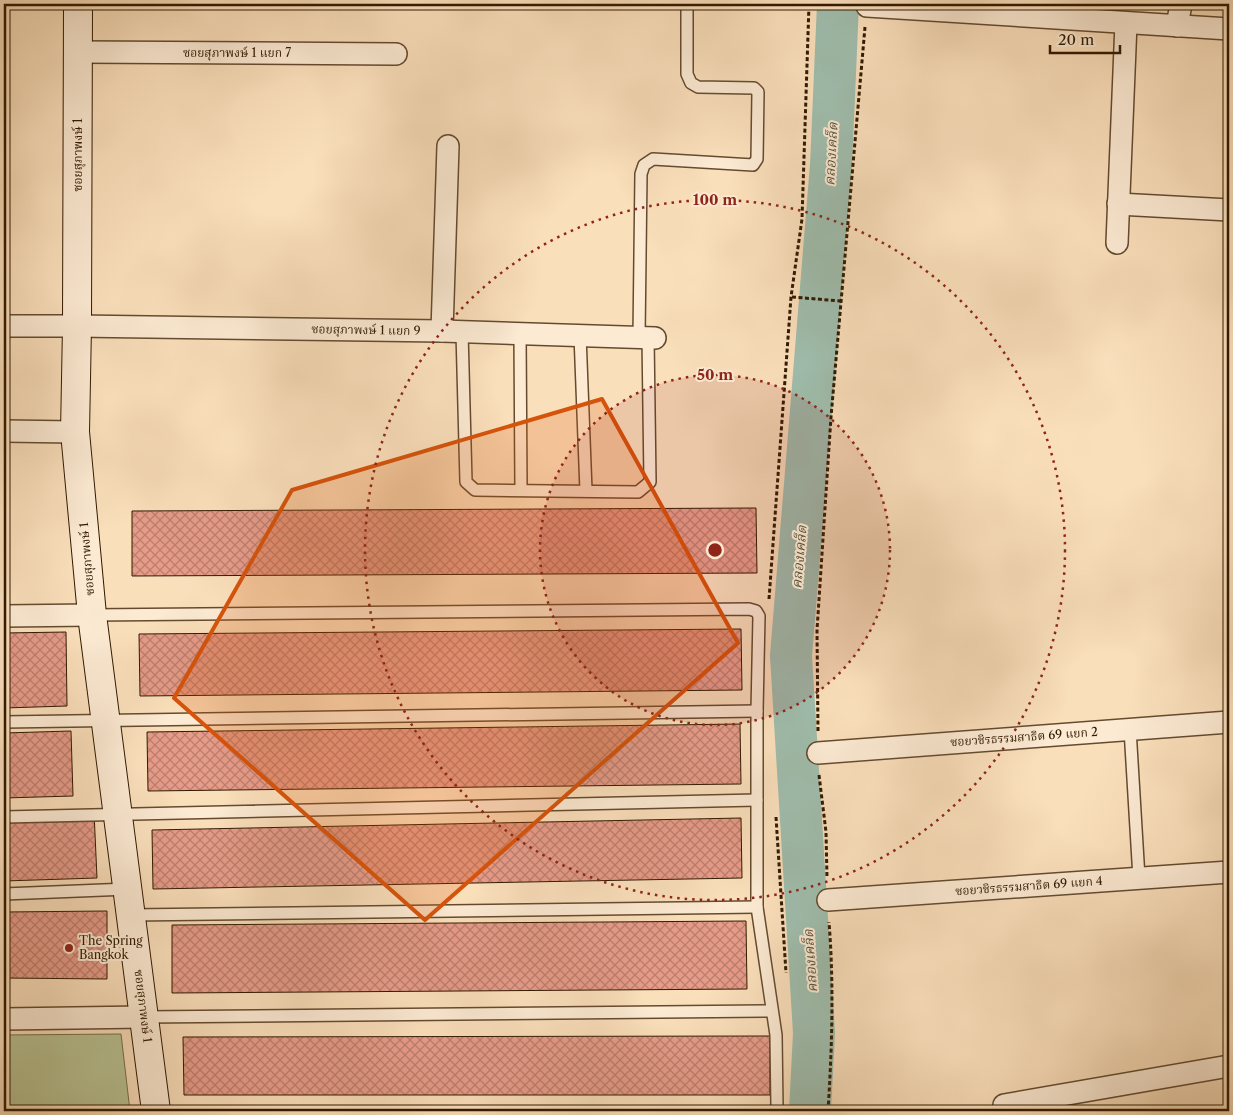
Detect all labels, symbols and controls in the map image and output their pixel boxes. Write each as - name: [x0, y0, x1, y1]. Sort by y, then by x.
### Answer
- scale bar: [1050, 22, 1120, 54]
- text: 20 m: [1058, 30, 1094, 49]
- street label: ซอยสุภาพงษ์ 1 แยก 7: [183, 45, 291, 61]
- street label: ซอยสุภาพงษ์ 1: [70, 118, 86, 192]
- water label: คลองเคล็ด: [820, 121, 842, 186]
- text: 100 m: [693, 190, 737, 209]
- street label: ซอยสุภาพงษ์ 1 แยก 9: [311, 321, 421, 339]
- text: 50 m: [697, 365, 733, 384]
- street label: ซอยสุภาพงษ์ 1: [76, 522, 98, 596]
- water label: คลองเคล็ด: [787, 524, 811, 589]
- centre of rings: [706, 541, 724, 559]
- street label: ซอยวชิรธรรมสาธิต 69 แยก 2: [950, 724, 1098, 749]
- street label: ซอยวชิรธรรมสาธิต 69 แยก 4: [955, 873, 1103, 898]
- water label: คลองเคล็ด: [799, 928, 821, 993]
- place label: The Spring Bangkok: [79, 933, 143, 962]
- marker: The Spring Bangkok: [63, 942, 75, 954]
- street label: ซอยสุภาพงษ์ 1: [131, 968, 155, 1044]

